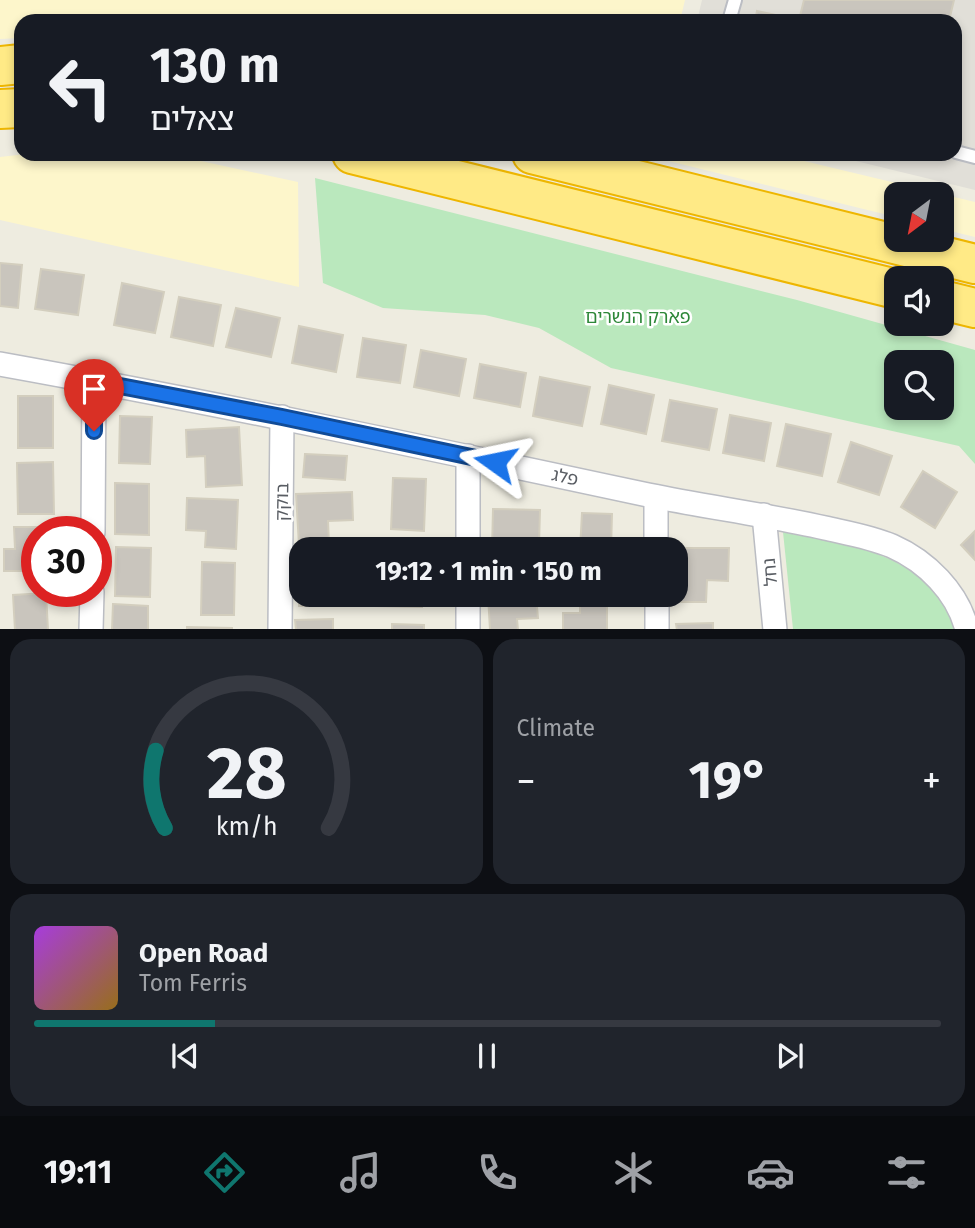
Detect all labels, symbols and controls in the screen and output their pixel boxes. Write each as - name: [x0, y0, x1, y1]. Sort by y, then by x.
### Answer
- text: 130 m: [150, 36, 280, 95]
- icon: left: [35, 42, 126, 133]
- text: צאלים: [150, 100, 235, 138]
- north arrow: [884, 182, 954, 252]
- map controls: [884, 182, 954, 420]
- button: sound: [884, 266, 954, 336]
- park label: פארק הנשרים: [585, 306, 691, 328]
- button: search: [884, 350, 954, 420]
- pin: [64, 359, 124, 431]
- icon: arrive: [75, 370, 113, 408]
- position arrow: [458, 425, 532, 499]
- street label: פלג: [550, 463, 580, 491]
- street label: בוקק: [271, 483, 293, 521]
- speed limit sign: 30: [21, 516, 112, 607]
- text: 19:12 · 1 min · 150 m: [375, 556, 602, 587]
- street label: נחל: [758, 557, 782, 587]
- text: Climate: [517, 714, 595, 742]
- text: 28: [206, 730, 286, 817]
- text: 19°: [689, 749, 769, 812]
- text: −: [517, 758, 536, 804]
- text: +: [922, 758, 941, 804]
- text: km/h: [215, 811, 277, 841]
- text: Open Road: [139, 938, 268, 969]
- text: Tom Ferris: [139, 969, 247, 997]
- icon: previous: [166, 1037, 204, 1075]
- icon: pause: [468, 1037, 506, 1075]
- icon: next: [771, 1037, 809, 1075]
- icon: directions: [200, 1148, 249, 1197]
- icon: music: [336, 1148, 385, 1197]
- icon: phone: [473, 1148, 522, 1197]
- icon: climate: [609, 1148, 658, 1197]
- icon: car: [746, 1148, 795, 1197]
- icon: filters: [882, 1148, 931, 1197]
- text: 19:11: [44, 1153, 112, 1191]

